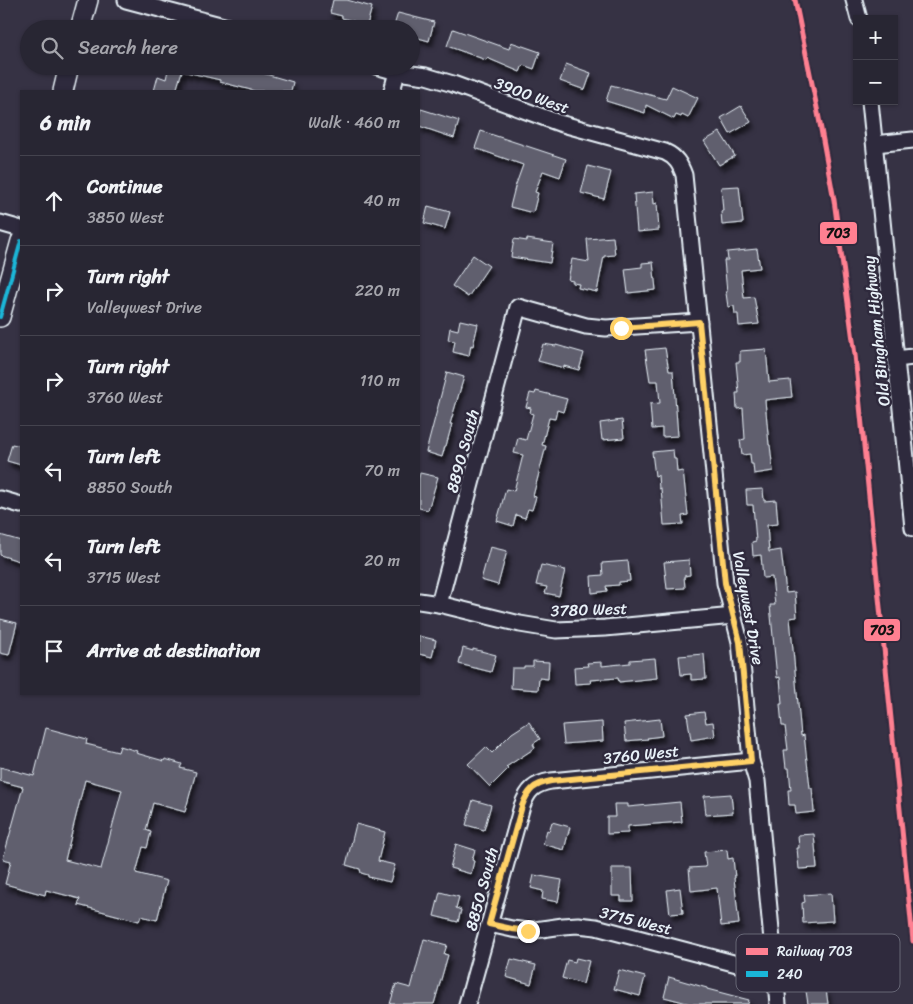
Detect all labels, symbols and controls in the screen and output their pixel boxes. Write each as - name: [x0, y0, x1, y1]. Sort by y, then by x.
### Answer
- map controls: [853, 15, 898, 105]
- button: +: [853, 15, 898, 60]
- search box: [20, 20, 420, 75]
- text: Search here: [78, 31, 178, 64]
- icon: search: [38, 34, 66, 62]
- button: −: [853, 60, 898, 105]
- street label: 3900 West: [490, 69, 573, 122]
- text: 6 min: [40, 104, 91, 142]
- text: Walk · 460 m: [308, 108, 400, 137]
- text: Continue: [87, 170, 163, 203]
- text: 40 m: [363, 186, 400, 215]
- icon: ahead: [40, 187, 68, 215]
- text: 3850 West: [87, 203, 164, 232]
- line badge: 703: [819, 221, 858, 245]
- text: 703: [826, 221, 851, 246]
- street label: Old Bingham Highway: [854, 254, 899, 408]
- text: Turn right: [87, 260, 169, 293]
- text: 220 m: [355, 276, 400, 305]
- icon: right: [40, 277, 68, 305]
- text: Valleywest Drive: [87, 293, 202, 322]
- route start: [610, 317, 633, 340]
- text: Turn right: [87, 350, 169, 383]
- text: 110 m: [360, 366, 400, 395]
- icon: right: [40, 367, 68, 395]
- text: 3760 West: [87, 383, 163, 412]
- street label: 8890 South: [437, 406, 488, 496]
- text: Turn left: [87, 440, 160, 473]
- text: 70 m: [364, 456, 400, 485]
- icon: left: [40, 457, 68, 485]
- text: 8850 South: [87, 473, 172, 502]
- text: Turn left: [87, 530, 160, 563]
- text: 20 m: [364, 546, 400, 575]
- icon: left: [40, 547, 68, 575]
- street label: Valleywest Drive: [724, 549, 773, 667]
- text: 3715 West: [87, 563, 161, 592]
- street label: 3780 West: [550, 594, 628, 625]
- line badge: 703: [863, 618, 901, 642]
- text: 703: [870, 618, 895, 643]
- text: Arrive at destination: [87, 634, 260, 667]
- icon: arrive: [40, 637, 68, 665]
- street label: 3760 West: [602, 736, 680, 773]
- street label: 8850 South: [456, 844, 507, 934]
- street label: 3715 West: [597, 898, 675, 943]
- route end: [517, 920, 540, 943]
- legend: [736, 934, 900, 992]
- text: Railway 703: [777, 939, 853, 964]
- text: 240: [777, 962, 803, 987]

